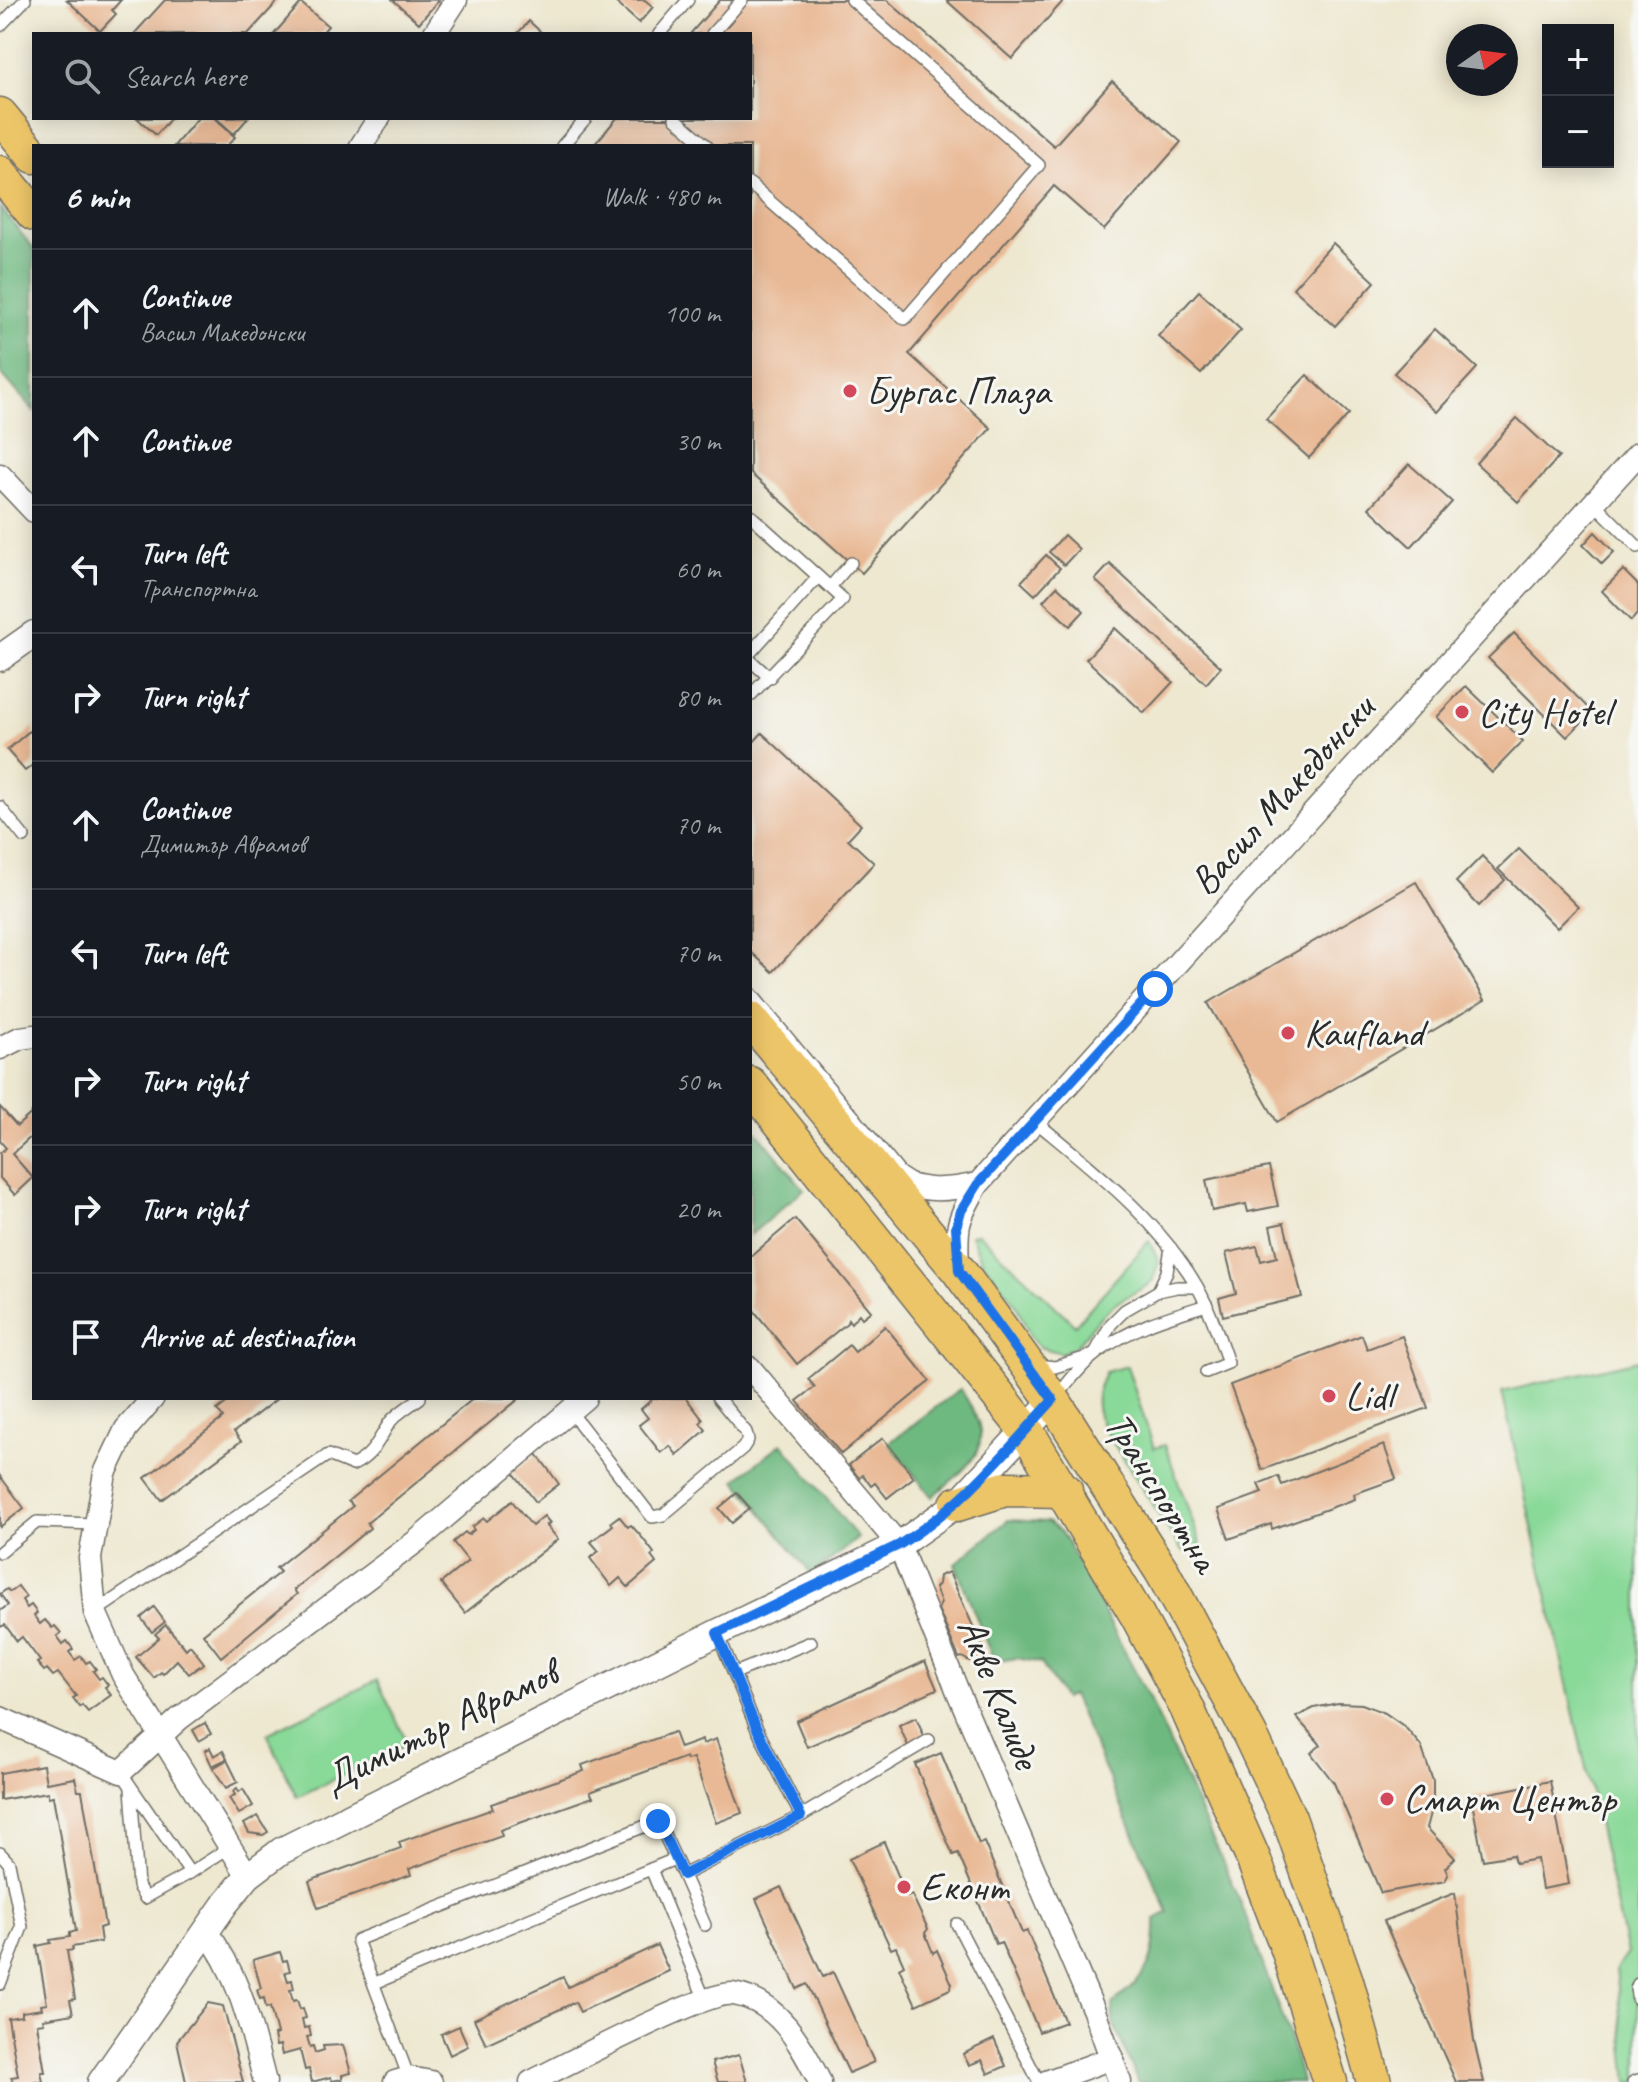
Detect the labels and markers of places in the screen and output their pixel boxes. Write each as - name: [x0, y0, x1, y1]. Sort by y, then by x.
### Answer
- place label: Бургас Плаза: [866, 366, 1053, 416]
- marker: Бургас Плаза: [841, 382, 859, 400]
- place label: City Hotel: [1478, 687, 1618, 737]
- marker: City Hotel: [1453, 703, 1471, 721]
- place label: Kaufland: [1304, 1008, 1429, 1058]
- marker: Kaufland: [1279, 1024, 1297, 1042]
- place label: Lidl: [1345, 1371, 1399, 1421]
- marker: Lidl: [1320, 1387, 1338, 1405]
- place label: Смарт Център: [1403, 1774, 1618, 1824]
- marker: Смарт Център: [1378, 1790, 1396, 1808]
- place label: Еконт: [920, 1862, 1011, 1912]
- marker: Еконт: [895, 1878, 913, 1896]

